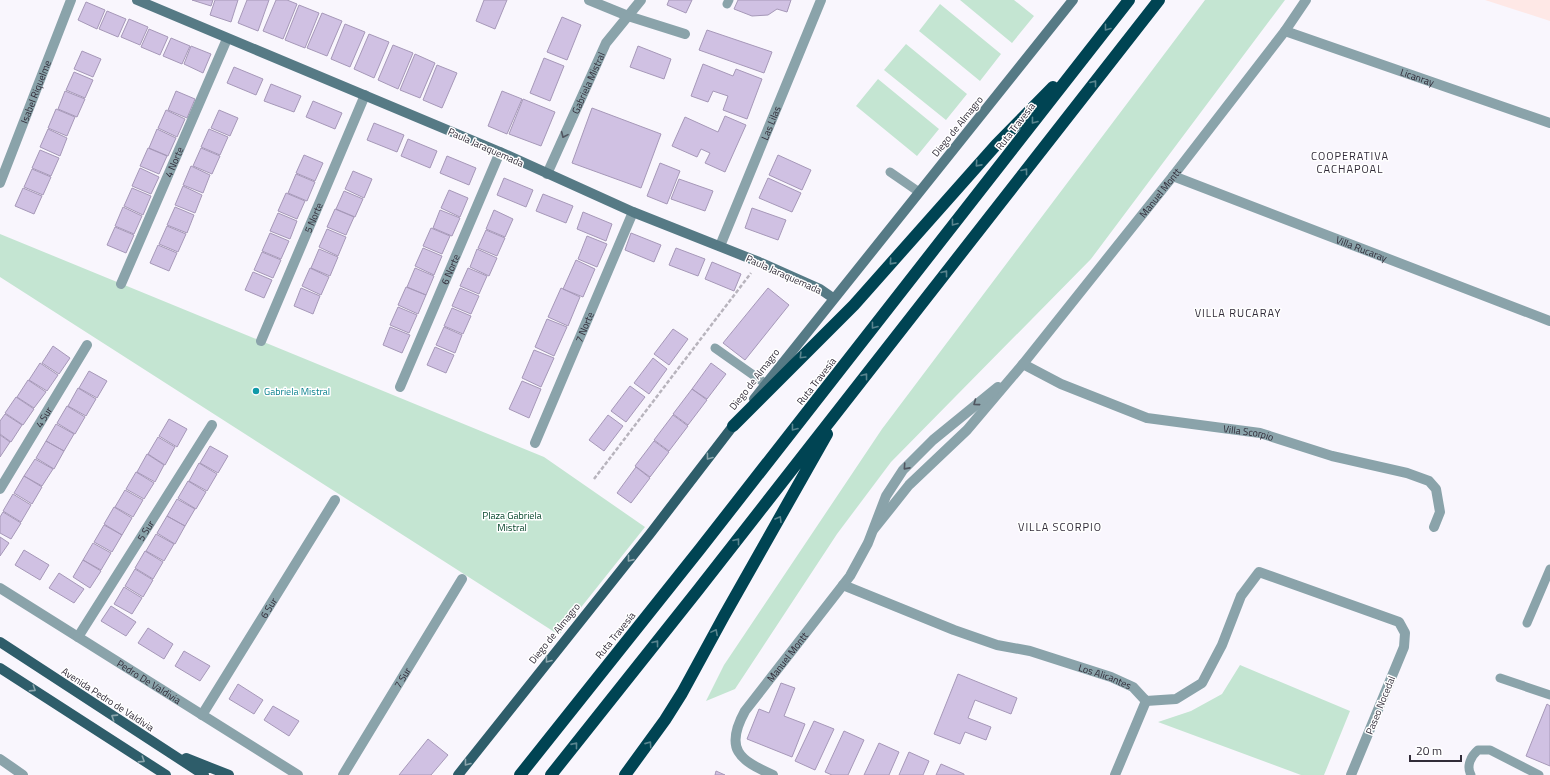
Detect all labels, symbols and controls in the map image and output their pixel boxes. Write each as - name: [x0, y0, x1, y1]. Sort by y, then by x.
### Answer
- one-way arrow: [1104, 24, 1111, 31]
- street label: Gabriela Mistral: [568, 50, 609, 116]
- street label: Isabel Riquelme: [17, 58, 55, 126]
- street label: Licanray: [1398, 65, 1436, 90]
- one-way arrow: [1089, 80, 1096, 87]
- street label: Diego de Almagro: [928, 93, 987, 160]
- street label: Ruta Travesía: [992, 99, 1039, 153]
- street label: Las Lilas: [757, 103, 785, 142]
- one-way arrow: [1032, 116, 1039, 123]
- street label: Paula Jaraquemada: [446, 124, 526, 171]
- one-way arrow: [561, 131, 569, 139]
- street label: 4 Norte: [161, 145, 187, 180]
- district label: COOPERATIVA CACHAPOAL: [1311, 148, 1389, 177]
- one-way arrow: [976, 160, 983, 167]
- street label: Manuel Montt: [1136, 165, 1185, 221]
- one-way arrow: [1020, 168, 1027, 175]
- street label: 5 Norte: [301, 200, 327, 235]
- one-way arrow: [952, 219, 959, 226]
- street label: Villa Rucaray: [1333, 232, 1389, 266]
- street label: Paula Jaraquemada: [744, 251, 824, 298]
- street label: 6 Norte: [437, 252, 464, 287]
- one-way arrow: [890, 257, 897, 265]
- one-way arrow: [940, 271, 947, 278]
- district label: VILLA RUCARAY: [1195, 305, 1281, 321]
- street label: 7 Norte: [572, 310, 598, 345]
- one-way arrow: [872, 321, 879, 328]
- street label: Diego de Almagro: [726, 345, 783, 413]
- one-way arrow: [799, 351, 807, 359]
- street label: Ruta Travesía: [793, 354, 840, 408]
- one-way arrow: [861, 373, 868, 380]
- place label: Gabriela Mistral: [264, 384, 330, 399]
- marker: Gabriela Mistral: [251, 386, 261, 396]
- one-way arrow: [974, 399, 981, 406]
- street label: 4 Sur: [32, 404, 56, 431]
- street label: Villa Scorpio: [1222, 421, 1276, 445]
- one-way arrow: [792, 423, 799, 430]
- one-way arrow: [707, 452, 714, 459]
- one-way arrow: [904, 463, 911, 470]
- park label: Plaza Gabriela Mistral: [482, 508, 542, 535]
- one-way arrow: [775, 516, 782, 523]
- street label: 5 Sur: [134, 517, 158, 544]
- district label: VILLA SCORPIO: [1018, 519, 1102, 535]
- one-way arrow: [732, 538, 739, 545]
- one-way arrow: [627, 555, 634, 562]
- street label: 6 Sur: [257, 594, 281, 621]
- street label: Diego de Almagro: [525, 600, 584, 667]
- street label: Ruta Travesía: [592, 609, 639, 662]
- one-way arrow: [710, 629, 718, 636]
- street label: Manuel Montt: [763, 629, 812, 685]
- one-way arrow: [651, 640, 658, 647]
- street label: Pedro De Valdivia: [114, 656, 184, 708]
- one-way arrow: [546, 656, 553, 663]
- street label: Los Alicantes: [1077, 660, 1134, 693]
- street label: Avenida Pedro de Valdivia: [59, 664, 157, 735]
- street label: 7 Sur: [390, 664, 415, 691]
- street label: Paseo Nocedal: [1362, 674, 1399, 737]
- one-way arrow: [29, 685, 36, 692]
- one-way arrow: [111, 714, 118, 722]
- scale bar: [1410, 737, 1461, 763]
- one-way arrow: [644, 741, 652, 748]
- text: 20 m: [1416, 741, 1442, 760]
- one-way arrow: [570, 742, 577, 749]
- one-way arrow: [138, 755, 145, 763]
- one-way arrow: [465, 758, 472, 765]

